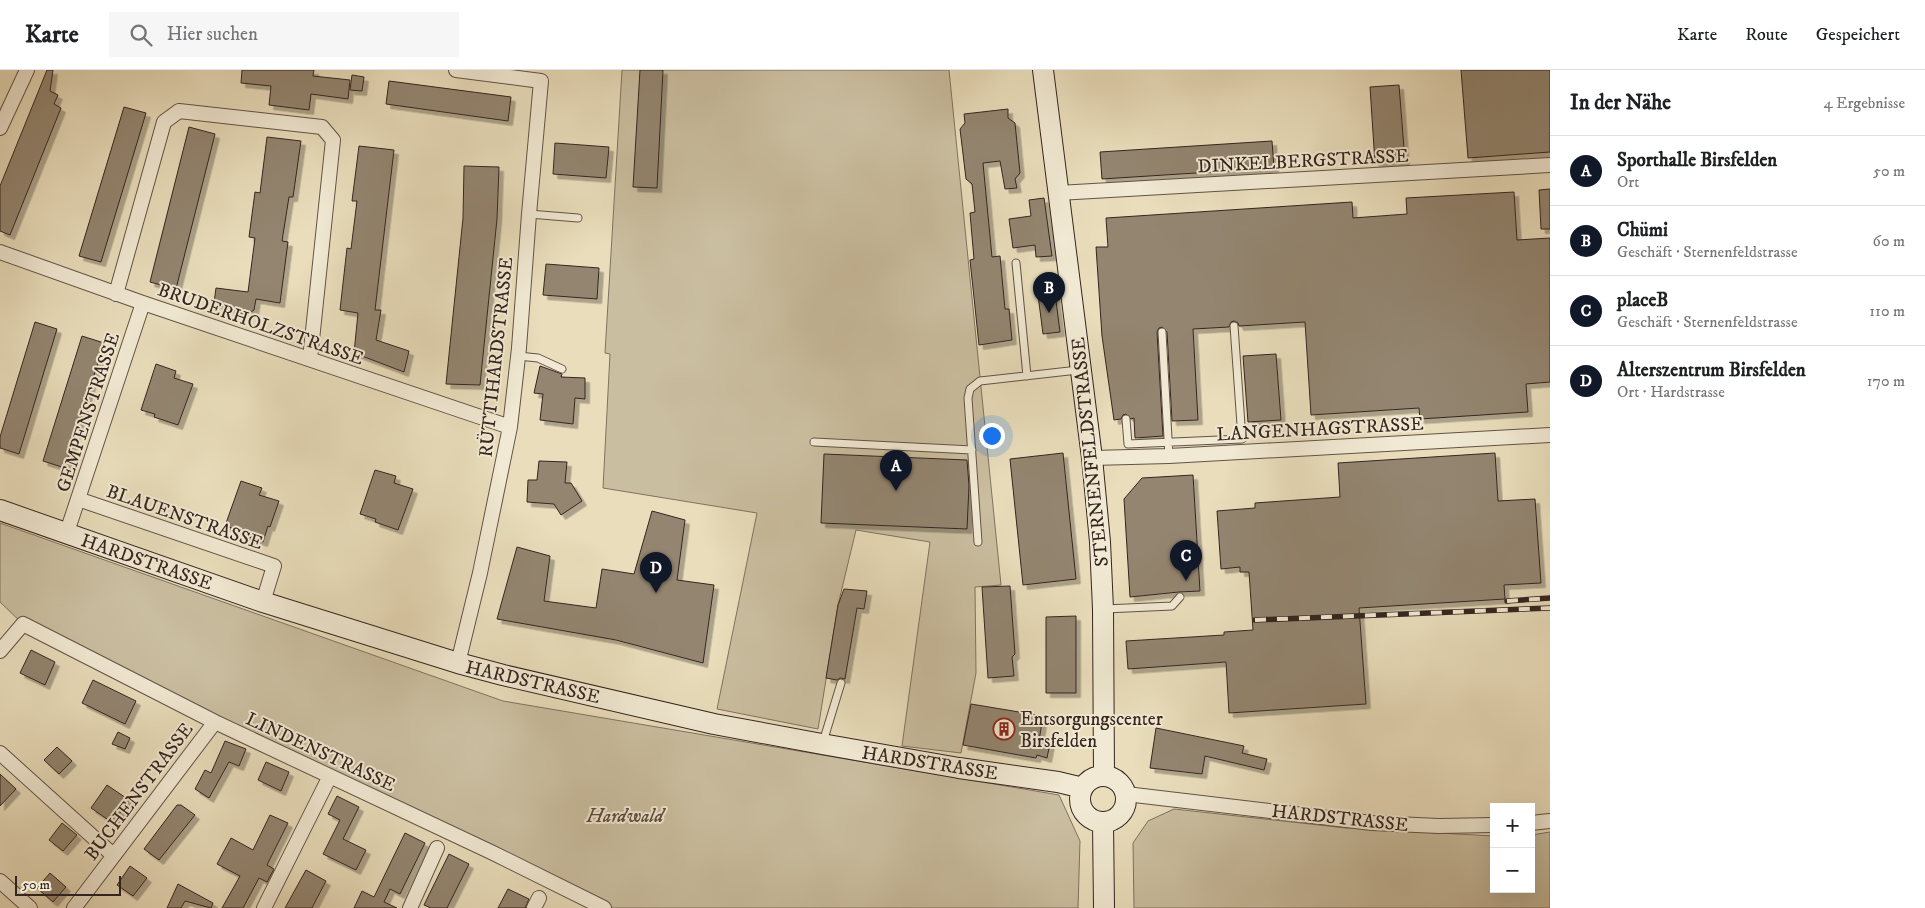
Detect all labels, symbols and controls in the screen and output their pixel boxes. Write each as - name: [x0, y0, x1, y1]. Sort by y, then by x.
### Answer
- search box: [109, 12, 459, 57]
- text: Karte: [25, 20, 79, 50]
- icon: search: [127, 21, 155, 49]
- text: Hier suchen: [167, 23, 258, 46]
- text: Karte: [1677, 24, 1717, 46]
- text: Route: [1745, 24, 1788, 46]
- text: Gespeichert: [1816, 24, 1900, 46]
- text: In der Nähe: [1570, 90, 1671, 116]
- text: 4 Ergebnisse: [1823, 93, 1905, 113]
- street label: DINKELBERGSTRASSE: [1197, 144, 1409, 179]
- text: Sporthalle Birsfelden: [1617, 149, 1777, 172]
- text: A: [1581, 161, 1591, 181]
- text: 50 m: [1873, 161, 1905, 181]
- text: Ort: [1617, 172, 1639, 192]
- text: Chümi: [1617, 219, 1668, 242]
- text: B: [1581, 231, 1591, 251]
- text: 60 m: [1873, 231, 1905, 251]
- text: Geschäft · Sternenfeldstrasse: [1617, 242, 1798, 262]
- street label: RÜTTIHARDSTRASSE: [474, 256, 518, 458]
- pin: B: [1033, 272, 1065, 313]
- street label: BRUDERHOLZSTRASSE: [155, 278, 367, 371]
- text: placeB: [1617, 289, 1668, 312]
- text: C: [1581, 301, 1591, 321]
- text: 110 m: [1869, 301, 1905, 321]
- text: Geschäft · Sternenfeldstrasse: [1617, 312, 1798, 332]
- street label: GEMPENSTRASSE: [52, 330, 125, 495]
- street label: STERNENFELDSTRASSE: [1067, 336, 1114, 568]
- text: Alterszentrum Birsfelden: [1617, 359, 1806, 382]
- text: D: [1580, 371, 1592, 391]
- text: 170 m: [1867, 371, 1905, 391]
- text: Ort · Hardstrasse: [1617, 382, 1725, 402]
- street label: LANGENHAGSTRASSE: [1216, 413, 1424, 446]
- your location: [979, 423, 1005, 449]
- pin: A: [880, 450, 912, 491]
- street label: BLAUENSTRASSE: [103, 480, 266, 555]
- street label: HARDSTRASSE: [78, 529, 215, 596]
- pin: C: [1170, 540, 1202, 581]
- pin: D: [640, 552, 672, 593]
- street label: HARDSTRASSE: [463, 656, 602, 709]
- street label: LINDENSTRASSE: [242, 708, 399, 797]
- place label: Entsorgungscenter Birsfelden: [1020, 708, 1163, 753]
- building icon: Entsorgungscenter Birsfelden: [992, 717, 1016, 741]
- street label: BUCHENSTRASSE: [80, 719, 198, 865]
- street label: HARDSTRASSE: [860, 741, 999, 786]
- street label: HARDSTRASSE: [1270, 800, 1409, 837]
- map controls: [1490, 803, 1535, 893]
- button: +: [1490, 803, 1535, 848]
- park label: Hardwald: [585, 805, 667, 828]
- button: −: [1490, 848, 1535, 893]
- scale bar: [15, 873, 121, 896]
- text: 50 m: [22, 876, 50, 894]

